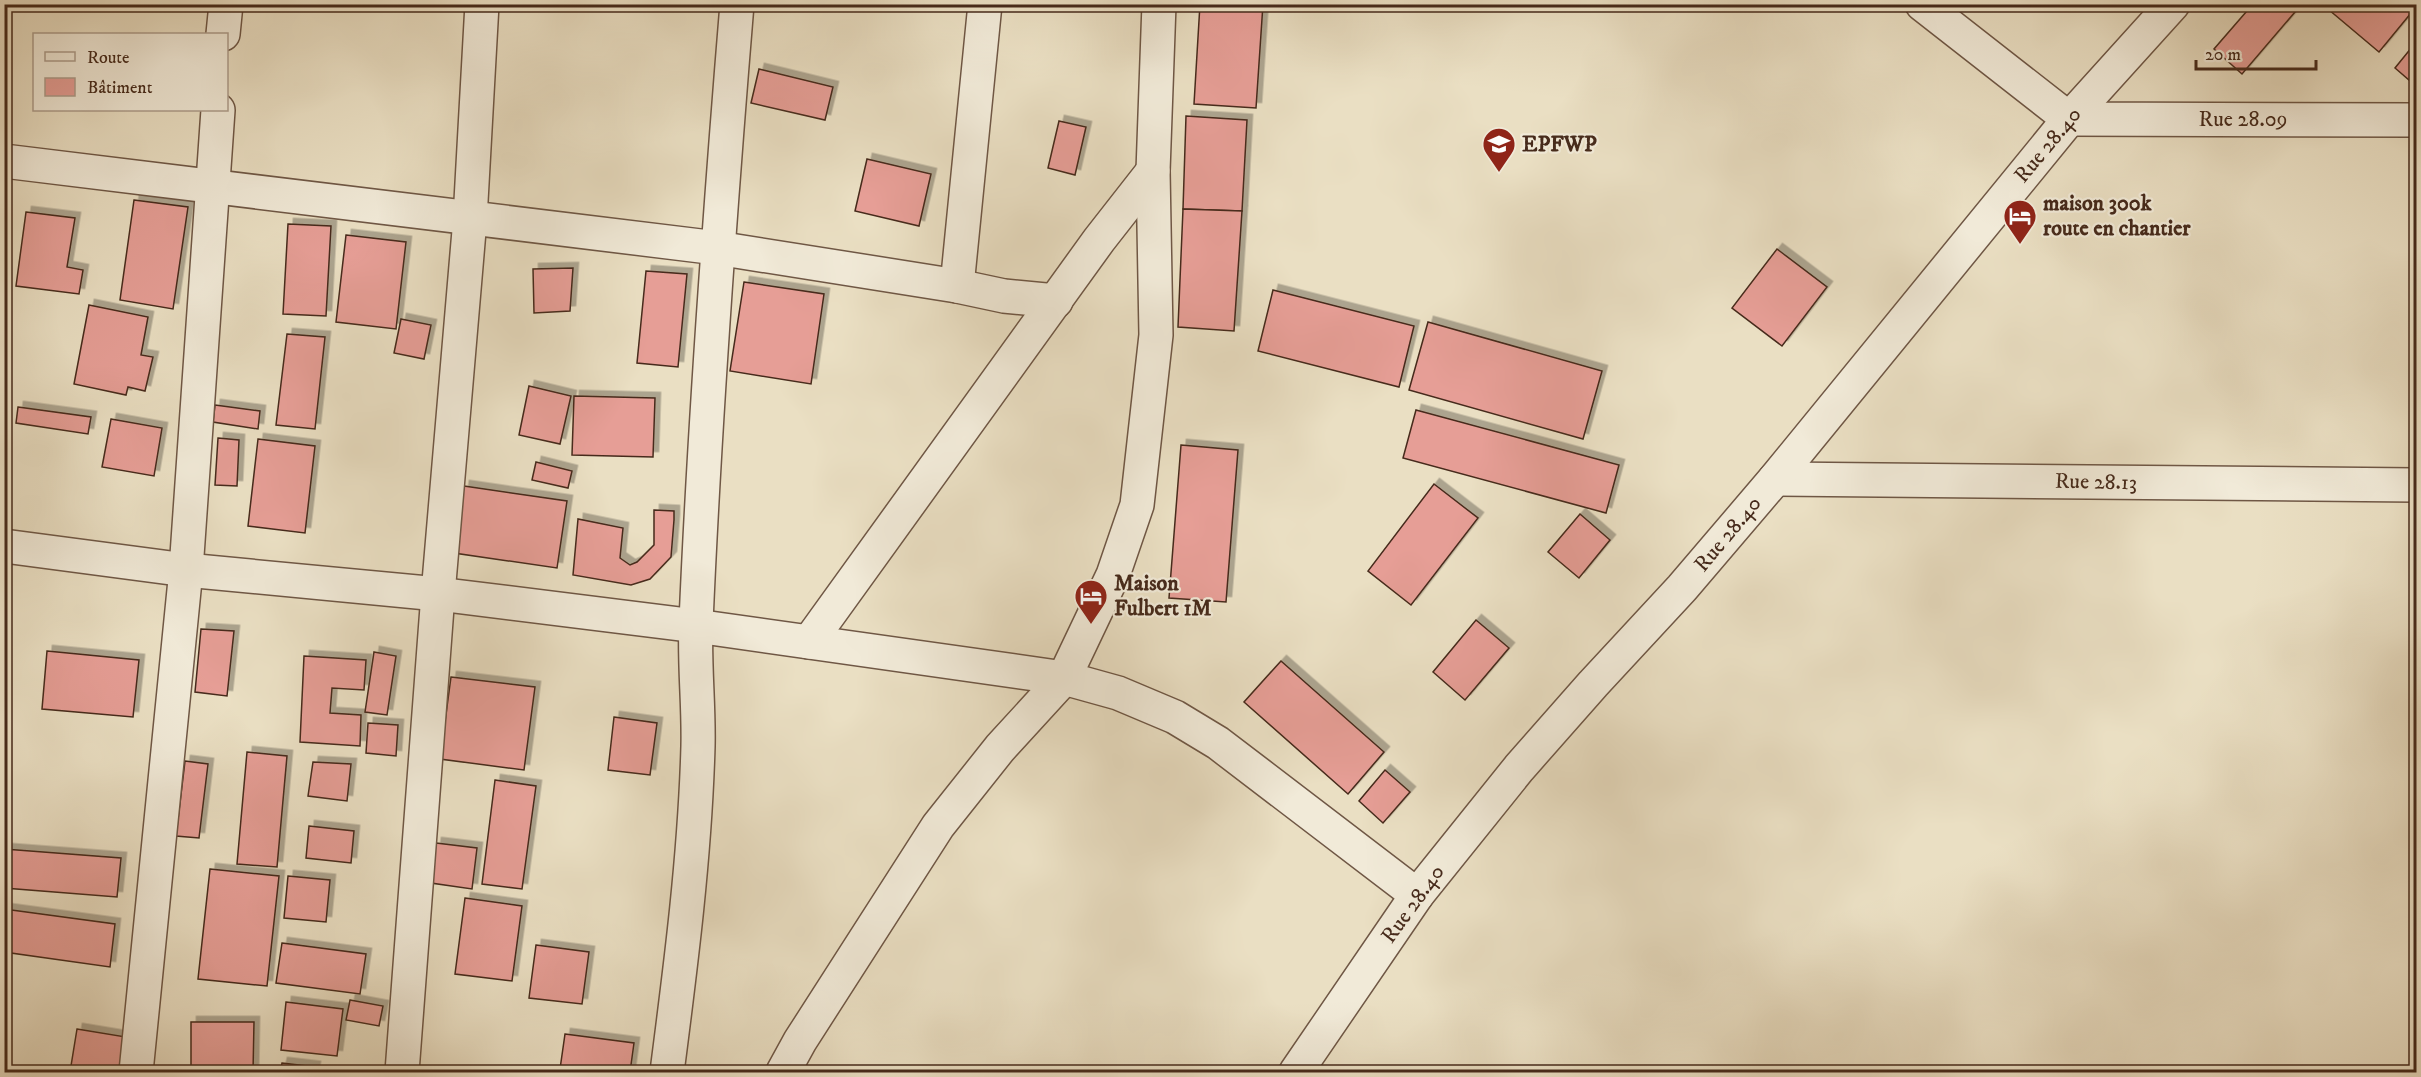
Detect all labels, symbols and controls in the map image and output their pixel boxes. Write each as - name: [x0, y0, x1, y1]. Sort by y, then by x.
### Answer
- legend: [33, 33, 228, 111]
- scale bar: [2196, 33, 2316, 71]
- text: 20 m: [2205, 44, 2241, 66]
- text: Route: [87, 47, 130, 69]
- text: Bâtiment: [87, 77, 153, 99]
- street label: Rue 28.40: [2008, 102, 2088, 188]
- street label: Rue 28.09: [2199, 106, 2287, 133]
- school or university icon: EPFWP: [1481, 126, 1517, 173]
- place label: EPFWP: [1522, 131, 1597, 158]
- place label: maison 300k route en chantier: [2043, 190, 2191, 242]
- hotel icon: maison 300k route en chantier: [2002, 198, 2038, 245]
- street label: Rue 28.13: [2055, 468, 2137, 496]
- street label: Rue 28.40: [1688, 491, 1768, 577]
- place label: Maison Fulbert 1M: [1114, 570, 1212, 622]
- hotel icon: Maison Fulbert 1M: [1073, 578, 1109, 625]
- street label: Rue 28.40: [1375, 859, 1451, 949]

